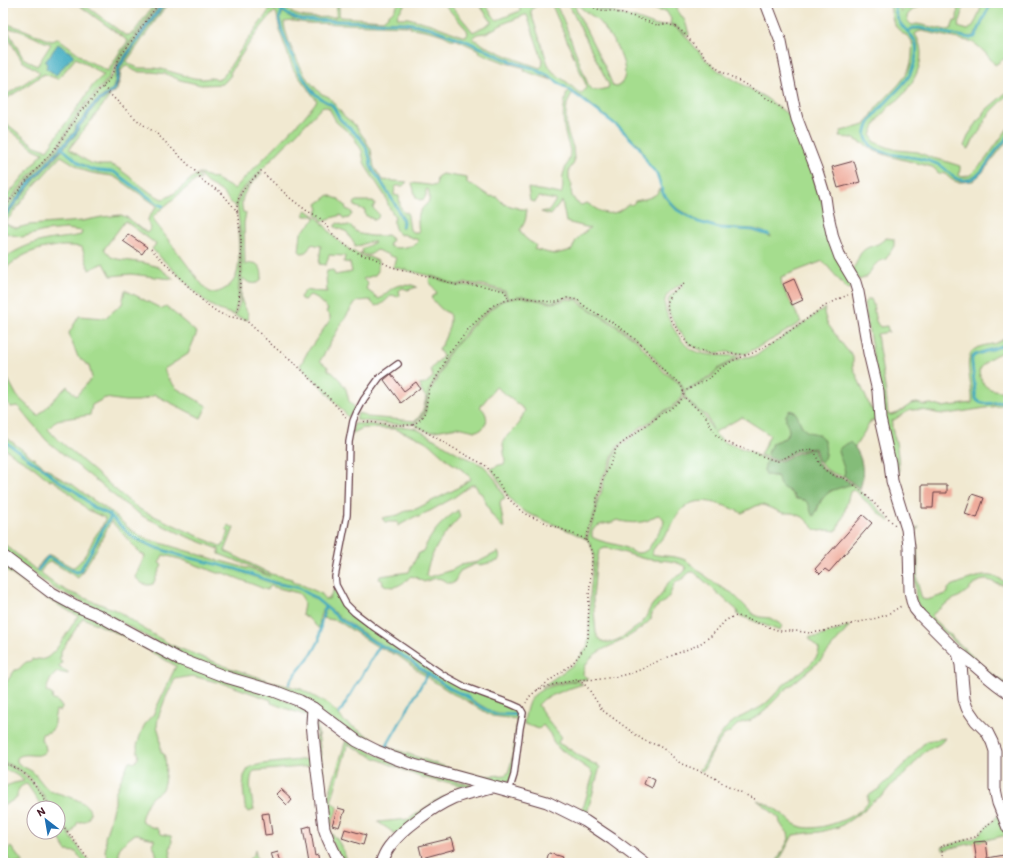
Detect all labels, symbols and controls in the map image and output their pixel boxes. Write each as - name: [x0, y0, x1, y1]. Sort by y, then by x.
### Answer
- north arrow: [26, 800, 66, 840]
- text: N: [35, 804, 48, 819]

